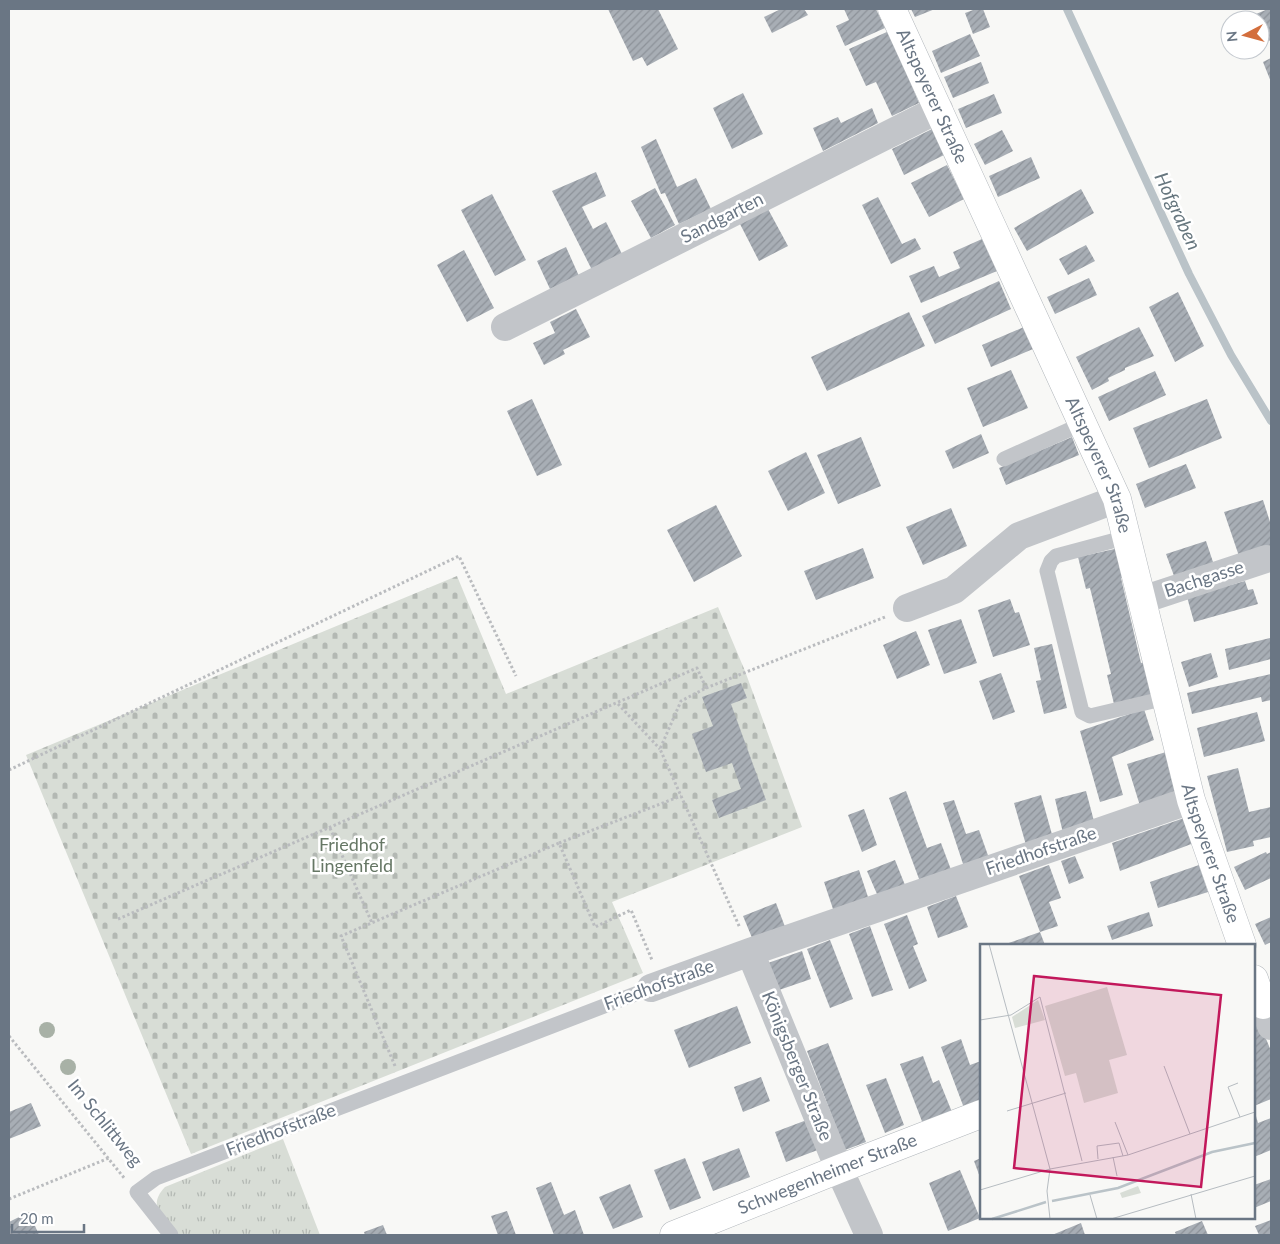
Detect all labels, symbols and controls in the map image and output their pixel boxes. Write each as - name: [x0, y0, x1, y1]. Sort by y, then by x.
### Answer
- north arrow: [1220, 10, 1270, 60]
- street label: Altspeyerer Straße: [892, 25, 973, 167]
- text: N: [1223, 30, 1241, 43]
- water label: Hofgraben: [1150, 168, 1206, 253]
- street label: Sandgarten: [677, 187, 766, 247]
- street label: Altspeyerer Straße: [1061, 393, 1137, 535]
- street label: Bachgasse: [1161, 555, 1246, 601]
- street label: Altspeyerer Straße: [1177, 781, 1245, 926]
- street label: Friedhofstraße: [982, 821, 1099, 879]
- park label: Friedhof Lingenfeld: [311, 833, 393, 876]
- inset map: [980, 944, 1255, 1219]
- street label: Friedhofstraße: [600, 954, 717, 1014]
- street label: Königsberger Straße: [758, 988, 838, 1144]
- street label: Im Schlittweg: [64, 1074, 148, 1171]
- street label: Friedhofstraße: [223, 1098, 339, 1160]
- street label: Schwegenheimer Straße: [734, 1128, 920, 1218]
- scale bar: [12, 1202, 85, 1234]
- text: 20 m: [20, 1209, 54, 1227]

